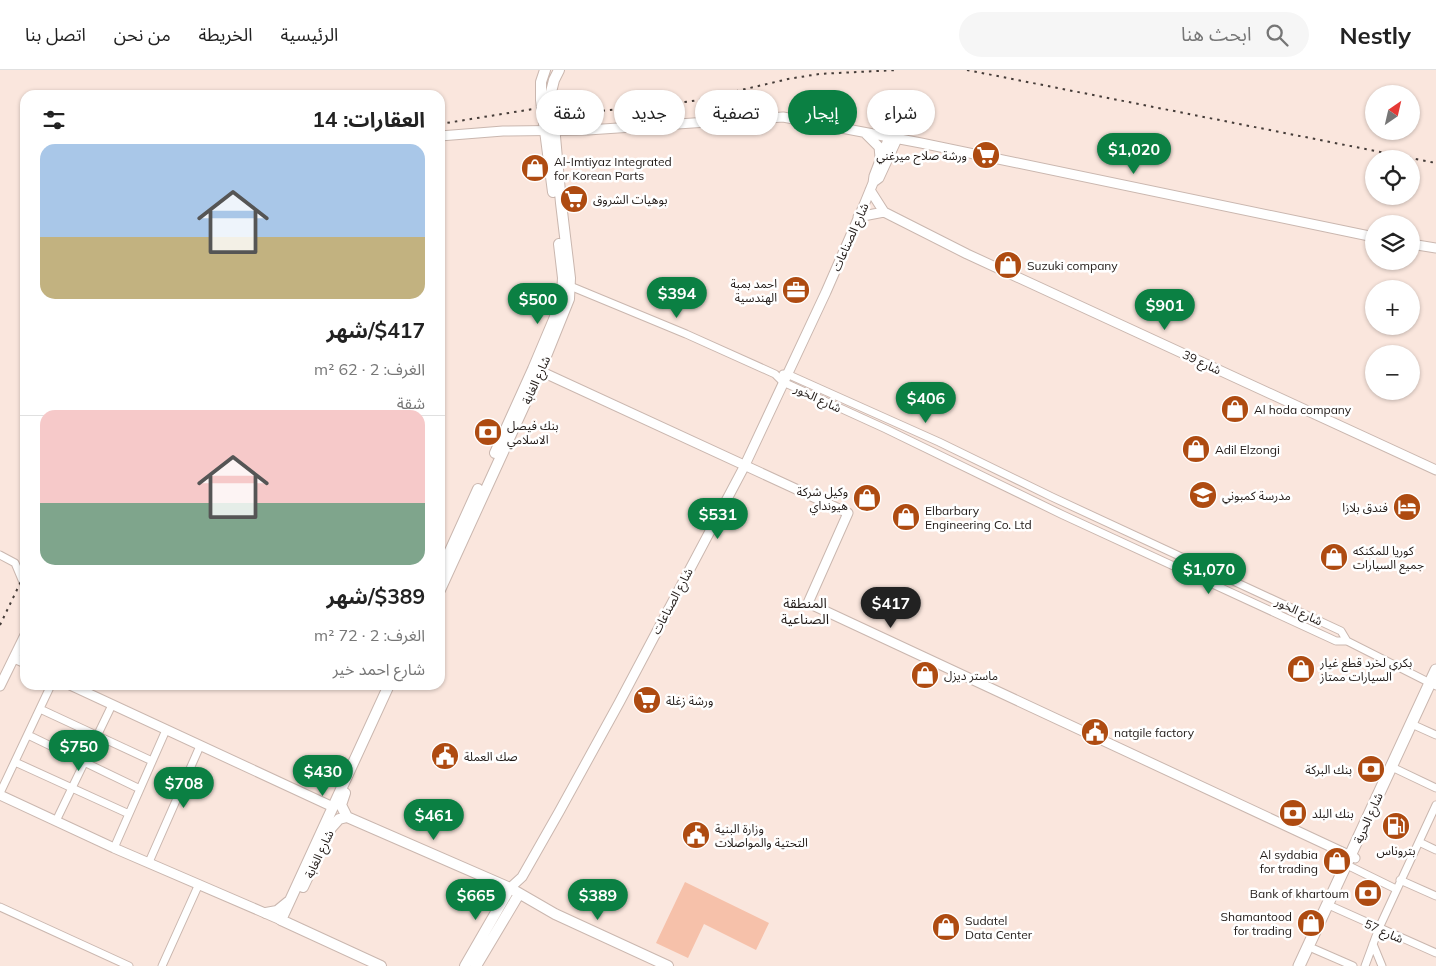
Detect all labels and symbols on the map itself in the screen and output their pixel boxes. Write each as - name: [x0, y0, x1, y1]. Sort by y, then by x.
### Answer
- north arrow: [1365, 85, 1420, 140]
- pin: $1,020: [1093, 132, 1175, 175]
- supermarket icon: ورشة صلاح ميرغني: [971, 140, 1001, 170]
- place label: ورشة صلاح ميرغني: [876, 148, 967, 165]
- shop icon: Al-Imtiyaz Integrated for Korean Parts: [520, 153, 550, 183]
- place label: Al-Imtiyaz Integrated for Korean Parts: [554, 154, 672, 183]
- supermarket icon: بوهيات الشروق: [559, 184, 589, 214]
- place label: بوهيات الشروق: [593, 192, 667, 207]
- street label: شارع الصناعات: [828, 201, 874, 274]
- shop icon: Suzuki company: [993, 250, 1023, 280]
- place label: Suzuki company: [1027, 258, 1118, 273]
- office icon: احمد بمبة الهندسية: [781, 275, 811, 305]
- pin: $394: [647, 276, 707, 319]
- place label: احمد بمبة الهندسية: [731, 276, 777, 305]
- pin: $500: [508, 282, 568, 325]
- pin: $901: [1135, 288, 1195, 331]
- street label: شارع 39: [1179, 347, 1224, 379]
- street label: شارع الغابة: [519, 354, 555, 407]
- street label: شارع الخور: [790, 380, 844, 417]
- pin: $406: [896, 382, 956, 424]
- shop icon: Al hoda company: [1220, 394, 1250, 424]
- place label: Al hoda company: [1254, 402, 1352, 417]
- bank icon: بنك فيصل الاسلامي: [473, 417, 503, 447]
- place label: بنك فيصل الاسلامي: [507, 418, 559, 449]
- shop icon: Adil Elzongi: [1181, 434, 1211, 464]
- place label: Adil Elzongi: [1215, 442, 1280, 457]
- school or university icon: مدرسة كمبوني: [1188, 480, 1218, 510]
- shop icon: وكيل شركة هيونداي: [852, 483, 882, 513]
- place label: وكيل شركة هيونداي: [797, 484, 848, 515]
- place label: مدرسة كمبوني: [1222, 488, 1291, 505]
- hotel icon: فندق بلازا: [1392, 492, 1422, 522]
- pin: $531: [688, 498, 748, 540]
- place label: فندق بلازا: [1342, 500, 1388, 515]
- shop icon: Elbarbary Engineering Co. Ltd: [891, 502, 921, 532]
- place label: Elbarbary Engineering Co. Ltd: [925, 503, 1032, 532]
- shop icon: كوريا للمكنكه جميع السيارات: [1319, 542, 1349, 572]
- place label: كوريا للمكنكه جميع السيارات: [1353, 543, 1424, 574]
- pin: $1,070: [1168, 552, 1250, 595]
- street label: شارع الصناعات: [648, 565, 698, 638]
- pin: $417: [861, 586, 921, 629]
- street label: شارع الخور: [1271, 593, 1325, 630]
- district label: المنطقة الصناعية: [781, 594, 829, 628]
- shop icon: بكري لخرد قطع غيار السيارات ممتاز: [1286, 654, 1316, 684]
- place label: بكري لخرد قطع غيار السيارات ممتاز: [1319, 655, 1412, 684]
- shop icon: ماستر ديزل: [910, 660, 940, 690]
- place label: ماستر ديزل: [944, 668, 998, 683]
- supermarket icon: ورشة زغلة: [632, 685, 662, 715]
- place label: ورشة زغلة: [666, 693, 713, 708]
- public building icon: natgile factory: [1080, 717, 1110, 747]
- place label: natgile factory: [1114, 725, 1195, 740]
- pin: $750: [49, 730, 109, 772]
- public building icon: صك العملة: [430, 741, 460, 771]
- place label: صك العملة: [464, 749, 518, 764]
- pin: $430: [293, 754, 353, 797]
- bank icon: بنك البركة: [1356, 754, 1386, 784]
- place label: بنك البركة: [1305, 762, 1352, 777]
- pin: $708: [154, 766, 214, 809]
- street label: شارع الحرية: [1350, 790, 1388, 847]
- pin: $461: [404, 798, 464, 841]
- bank icon: بنك البلد: [1278, 798, 1308, 828]
- place label: بنك البلد: [1312, 806, 1354, 821]
- fuel station icon: بتروناس: [1381, 811, 1411, 841]
- public building icon: وزارة البنية التحتية والمواصلات: [681, 820, 711, 850]
- place label: وزارة البنية التحتية والمواصلات: [715, 821, 808, 850]
- street label: شارع الغابة: [301, 828, 338, 881]
- place label: بتروناس: [1376, 843, 1416, 858]
- shop icon: Al sydabia for trading: [1322, 846, 1352, 876]
- place label: Al sydabia for trading: [1259, 847, 1318, 876]
- pin: $665: [446, 878, 506, 921]
- pin: $389: [568, 878, 628, 921]
- bank icon: Bank of khartoum: [1353, 878, 1383, 908]
- place label: Bank of khartoum: [1250, 886, 1349, 901]
- shop icon: Shamantood for trading: [1296, 908, 1326, 938]
- place label: Shamantood for trading: [1220, 909, 1292, 938]
- shop icon: Sudatel Data Center: [931, 912, 961, 942]
- place label: Sudatel Data Center: [965, 913, 1033, 942]
- street label: شارع 57: [1361, 916, 1406, 948]

